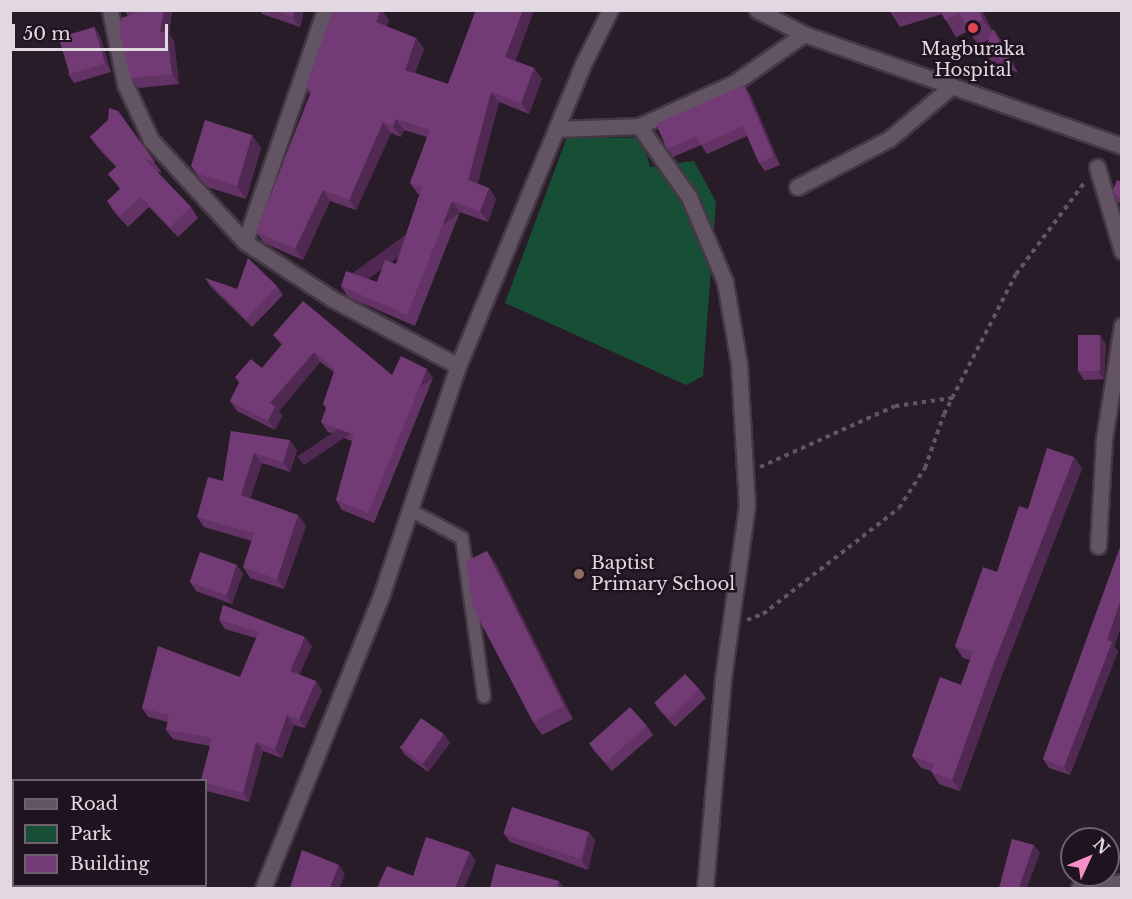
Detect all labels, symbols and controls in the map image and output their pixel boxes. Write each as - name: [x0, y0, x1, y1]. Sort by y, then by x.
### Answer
- scale bar: [15, 12, 171, 50]
- marker: Magburaka Hospital: [964, 19, 982, 37]
- text: 50 m: [23, 23, 71, 45]
- place label: Magburaka Hospital: [921, 39, 1025, 82]
- place label: Baptist Primary School: [591, 553, 736, 596]
- marker: Baptist Primary School: [572, 567, 586, 581]
- legend: [12, 779, 207, 887]
- text: Road: [70, 793, 118, 815]
- text: Park: [70, 823, 112, 845]
- north arrow: [1060, 827, 1120, 887]
- text: N: [1089, 834, 1114, 858]
- text: Building: [70, 853, 149, 875]

